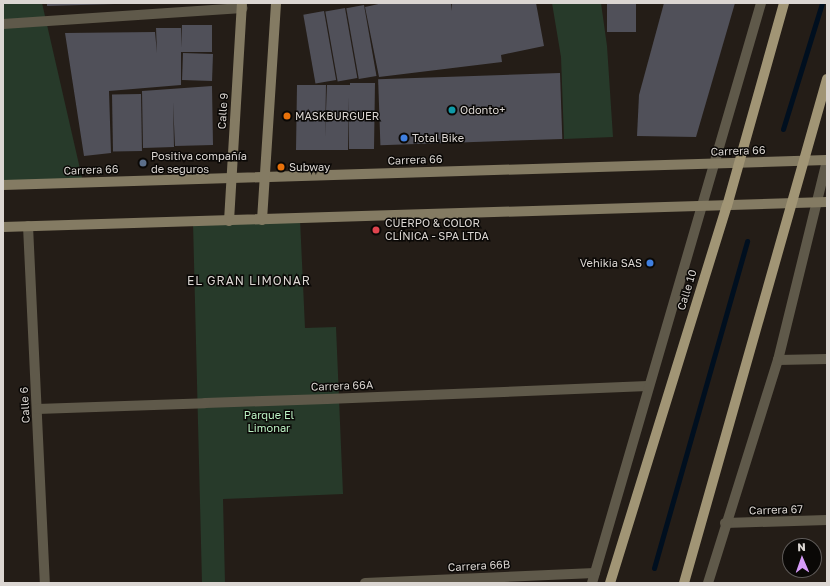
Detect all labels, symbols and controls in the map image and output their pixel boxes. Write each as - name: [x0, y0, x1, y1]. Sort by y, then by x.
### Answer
- street label: Calle 9: [215, 92, 231, 130]
- place label: Odonto+: [460, 103, 505, 117]
- marker: Odonto+: [447, 105, 457, 115]
- place label: MASKBURGUER: [295, 109, 379, 123]
- marker: MASKBURGUER: [282, 111, 292, 121]
- place label: Total Bike: [412, 131, 464, 145]
- marker: Total Bike: [399, 133, 409, 143]
- street label: Carrera 66: [710, 143, 766, 159]
- place label: Positiva compañía de seguros: [151, 150, 247, 176]
- street label: Carrera 66: [387, 152, 443, 168]
- marker: Positiva compañía de seguros: [138, 158, 148, 168]
- place label: Subway: [289, 160, 330, 174]
- street label: Carrera 66: [63, 162, 119, 178]
- marker: Subway: [276, 162, 286, 172]
- place label: CUERPO & COLOR CLÍNICA - SPA LTDA: [385, 217, 489, 243]
- marker: CUERPO & COLOR CLÍNICA - SPA LTDA: [370, 224, 382, 236]
- place label: Vehikia SAS: [580, 256, 642, 270]
- marker: Vehikia SAS: [645, 258, 655, 268]
- street label: Calle 10: [675, 268, 699, 312]
- district label: EL GRAN LIMONAR: [187, 274, 311, 288]
- street label: Carrera 66A: [311, 378, 373, 394]
- street label: Calle 6: [17, 386, 33, 424]
- park label: Parque El Limonar: [244, 409, 294, 435]
- street label: Carrera 67: [749, 502, 803, 518]
- north arrow: [782, 538, 822, 578]
- text: N: [797, 540, 806, 553]
- street label: Carrera 66B: [448, 558, 510, 574]

